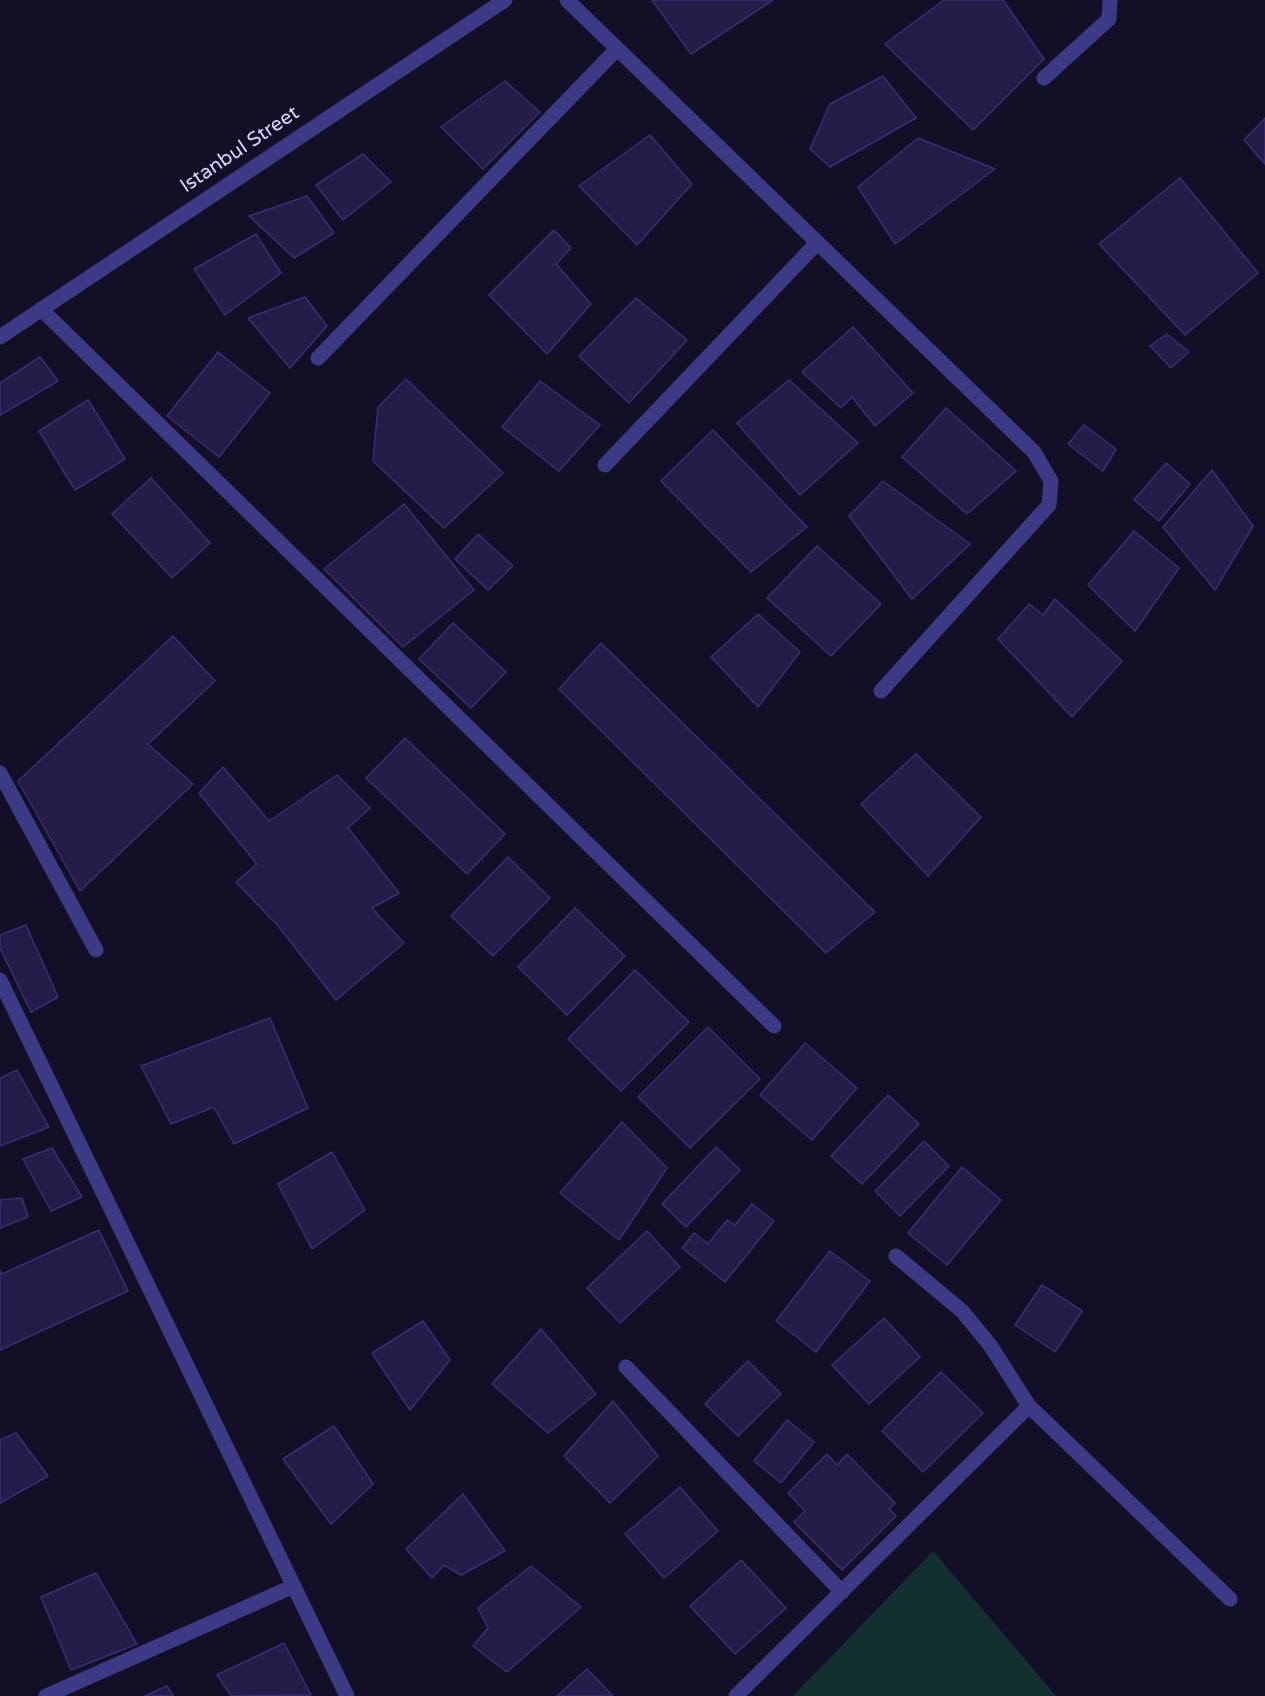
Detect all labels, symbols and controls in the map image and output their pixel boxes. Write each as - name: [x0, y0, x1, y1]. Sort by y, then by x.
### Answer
- street label: Istanbul Street: [176, 101, 304, 199]

